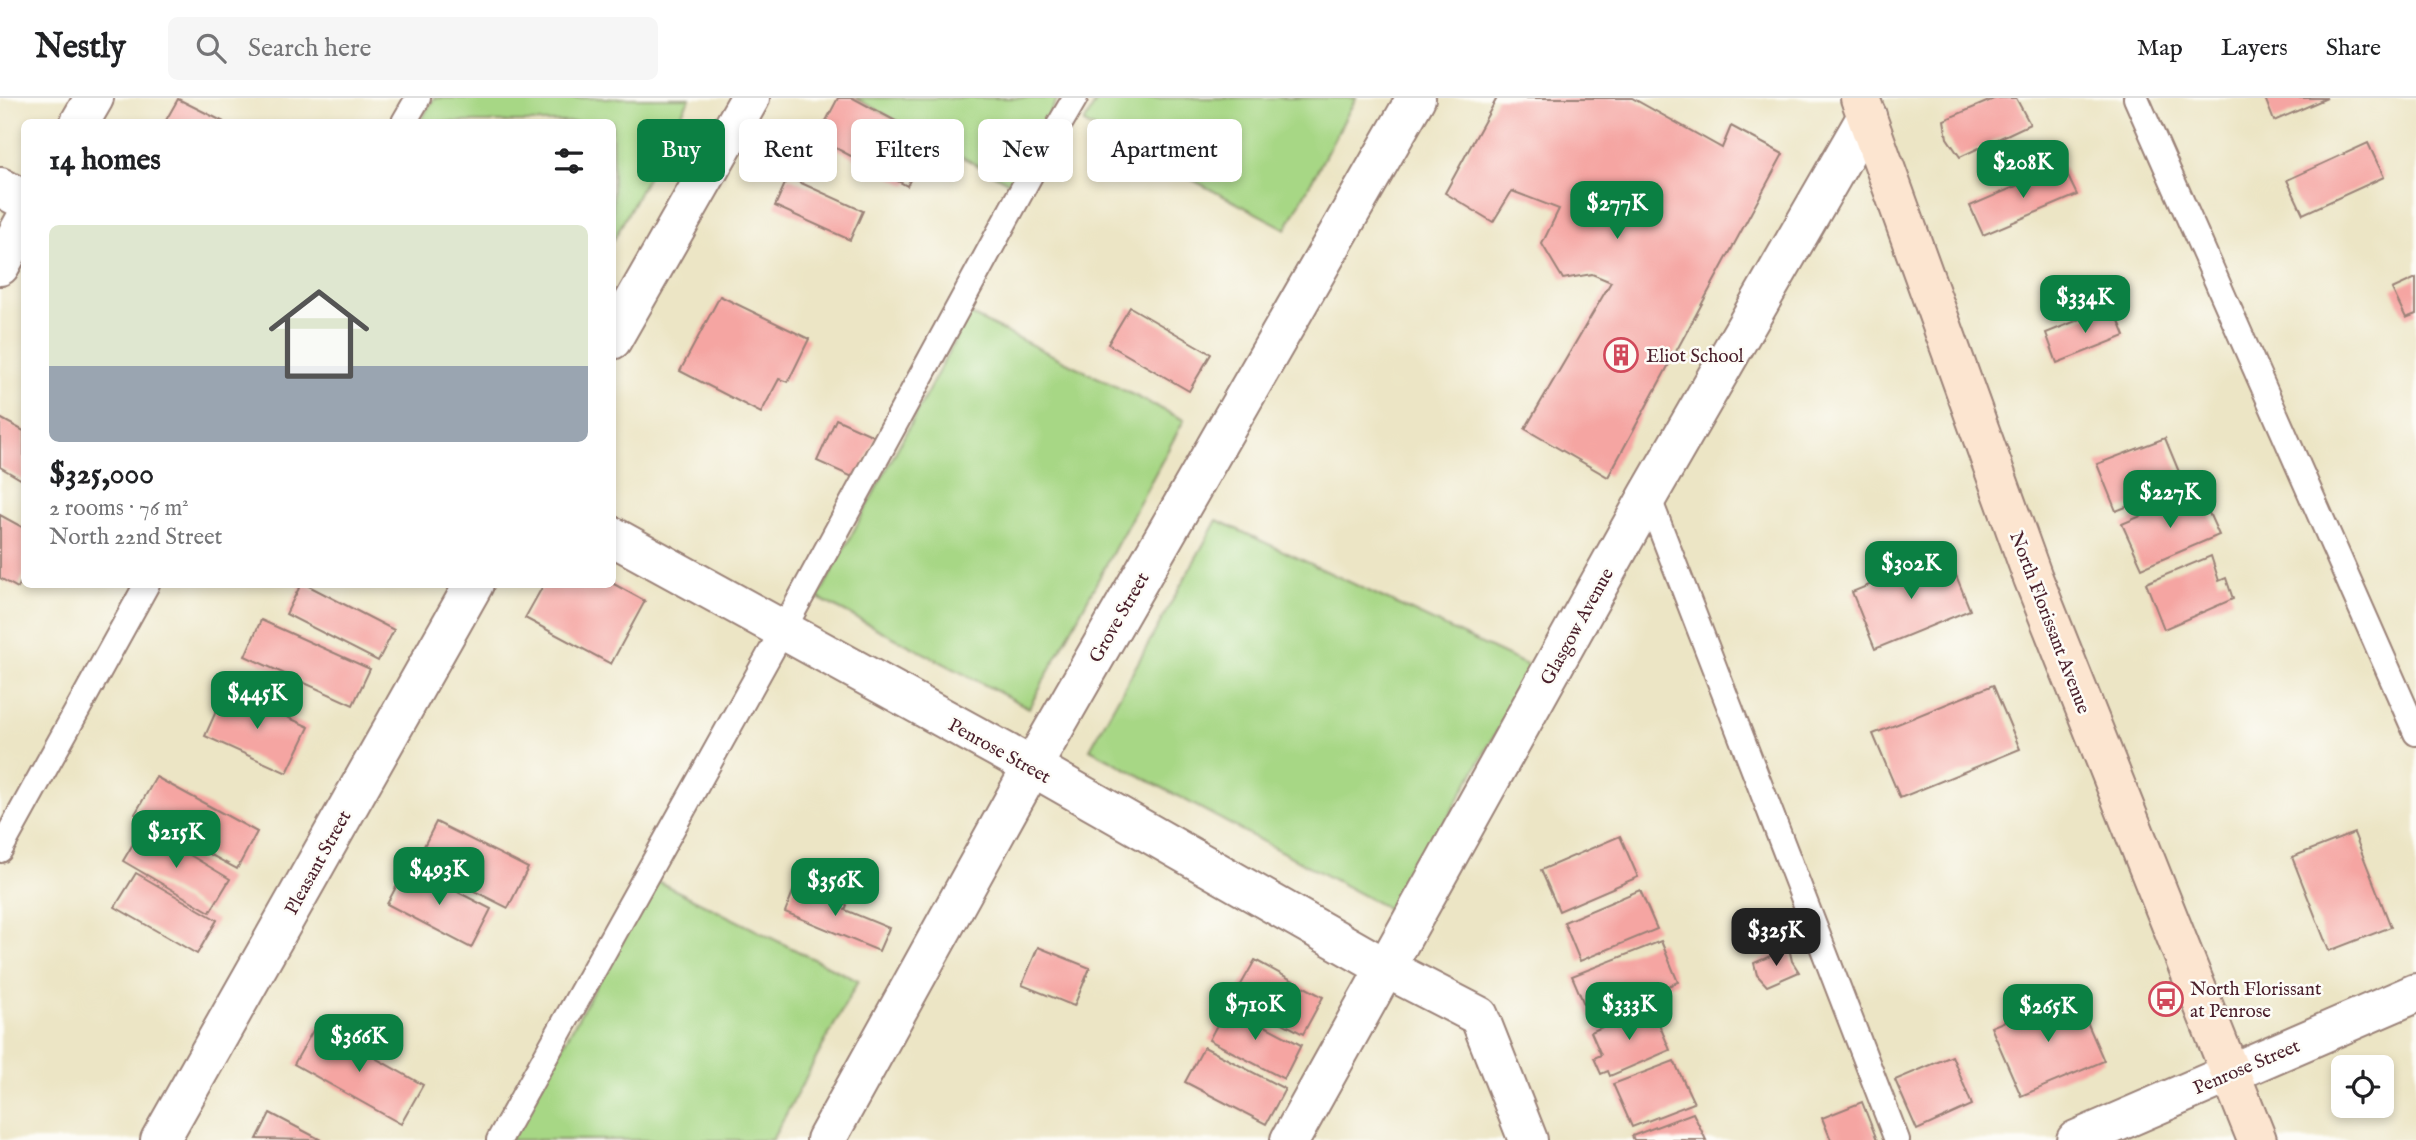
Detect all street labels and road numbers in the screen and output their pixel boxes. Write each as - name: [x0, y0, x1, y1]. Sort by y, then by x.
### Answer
- street label: North Florissant Avenue: [2003, 528, 2095, 718]
- street label: Glasgow Avenue: [1536, 564, 1620, 690]
- street label: Grove Street: [1084, 568, 1155, 668]
- street label: Penrose Street: [944, 714, 1055, 790]
- street label: Pleasant Street: [280, 806, 358, 919]
- street label: Penrose Street: [2190, 1034, 2304, 1101]

